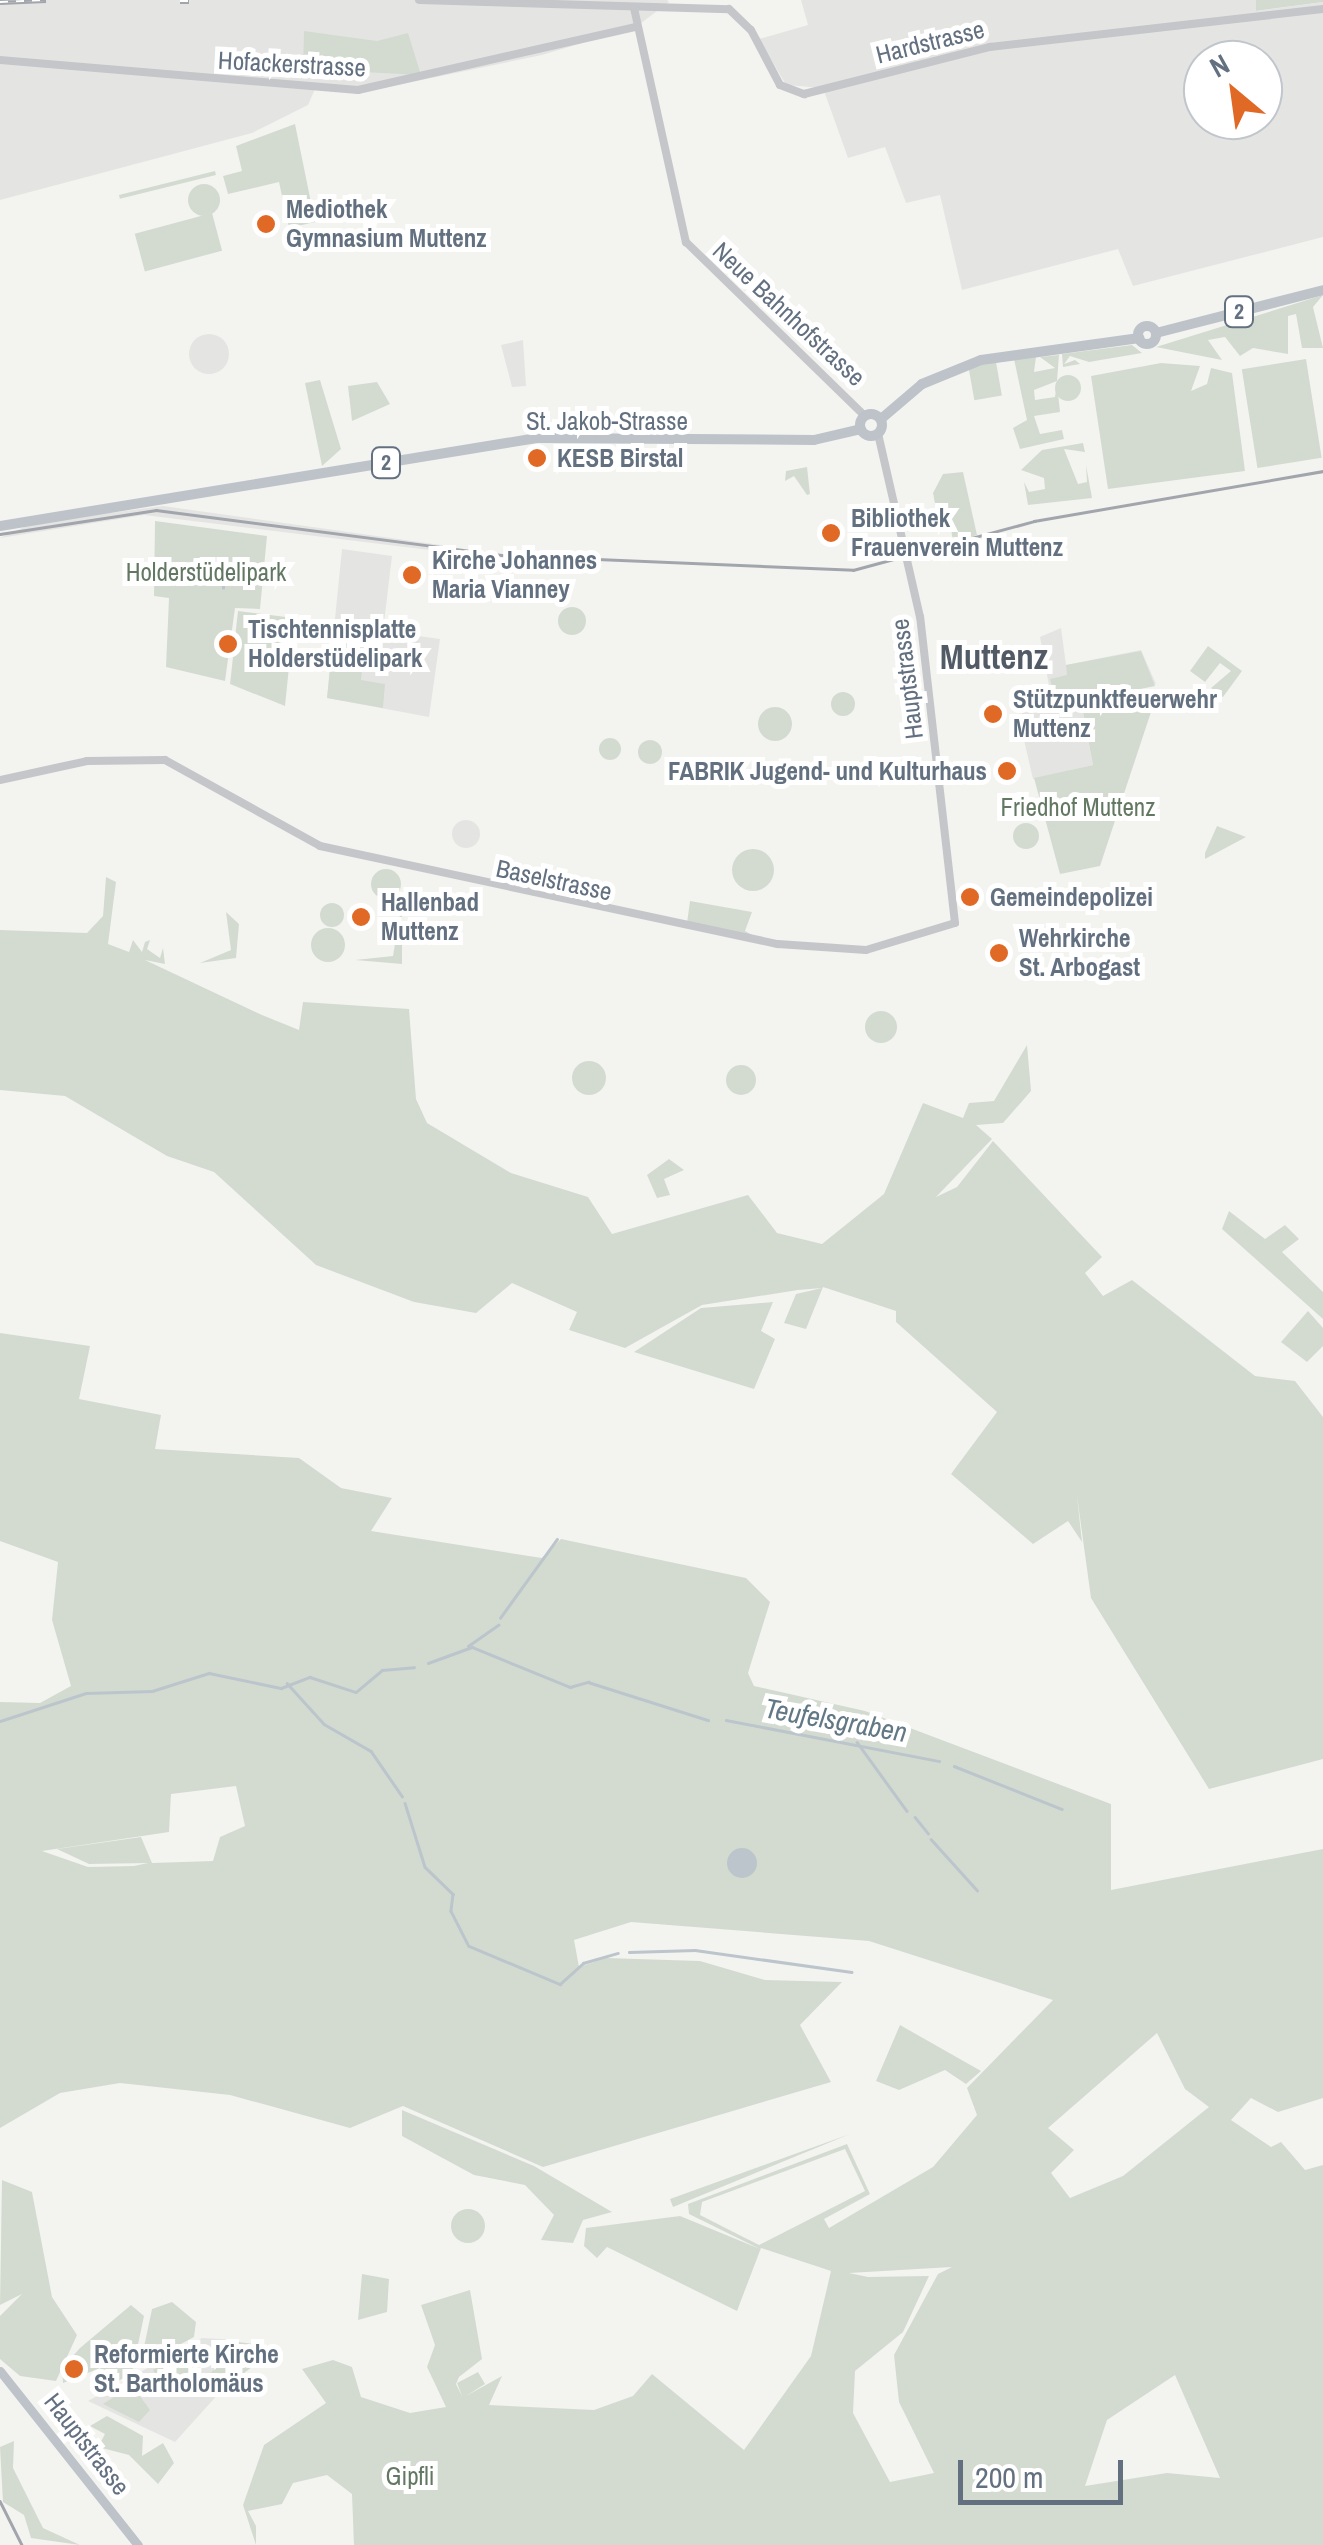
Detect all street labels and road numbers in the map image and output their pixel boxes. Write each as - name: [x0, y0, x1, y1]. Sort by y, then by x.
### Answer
- street label: Hardstrasse: [873, 14, 987, 70]
- street label: Hofackerstrasse: [217, 45, 367, 83]
- street label: Neue Bahnhofstrasse: [707, 236, 871, 392]
- road number: 2: [1222, 295, 1256, 329]
- street label: St. Jakob-Strasse: [526, 406, 688, 436]
- road number: 2: [368, 446, 404, 480]
- street label: Hauptstrasse: [885, 617, 929, 741]
- street label: Baselstrasse: [493, 853, 615, 907]
- street label: Hauptstrasse: [38, 2387, 136, 2501]

